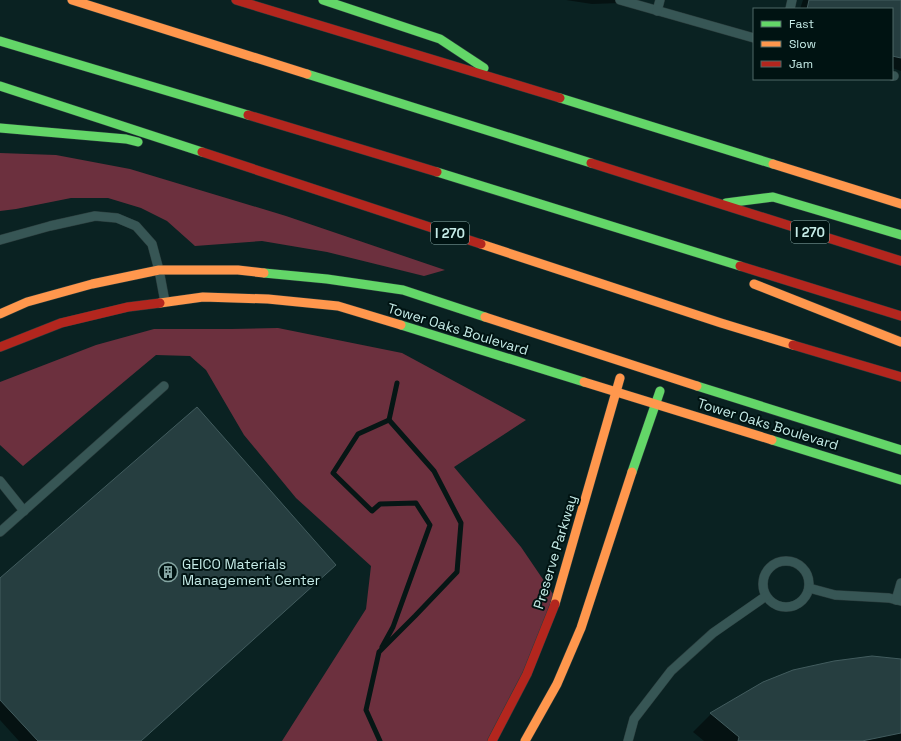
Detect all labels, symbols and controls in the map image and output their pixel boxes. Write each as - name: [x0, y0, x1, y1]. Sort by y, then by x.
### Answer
- legend: [753, 8, 893, 80]
- text: Fast: [789, 16, 814, 32]
- text: Slow: [789, 36, 816, 52]
- text: Jam: [789, 56, 813, 72]
- road number: I 270: [791, 221, 829, 243]
- road number: I 270: [431, 222, 469, 244]
- street label: Tower Oaks Boulevard: [385, 299, 531, 359]
- street label: Tower Oaks Boulevard: [695, 394, 841, 454]
- street label: Preserve Parkway: [529, 493, 581, 611]
- place label: GEICO Materials Management Center: [182, 555, 320, 589]
- building icon: GEICO Materials Management Center: [157, 561, 179, 583]

